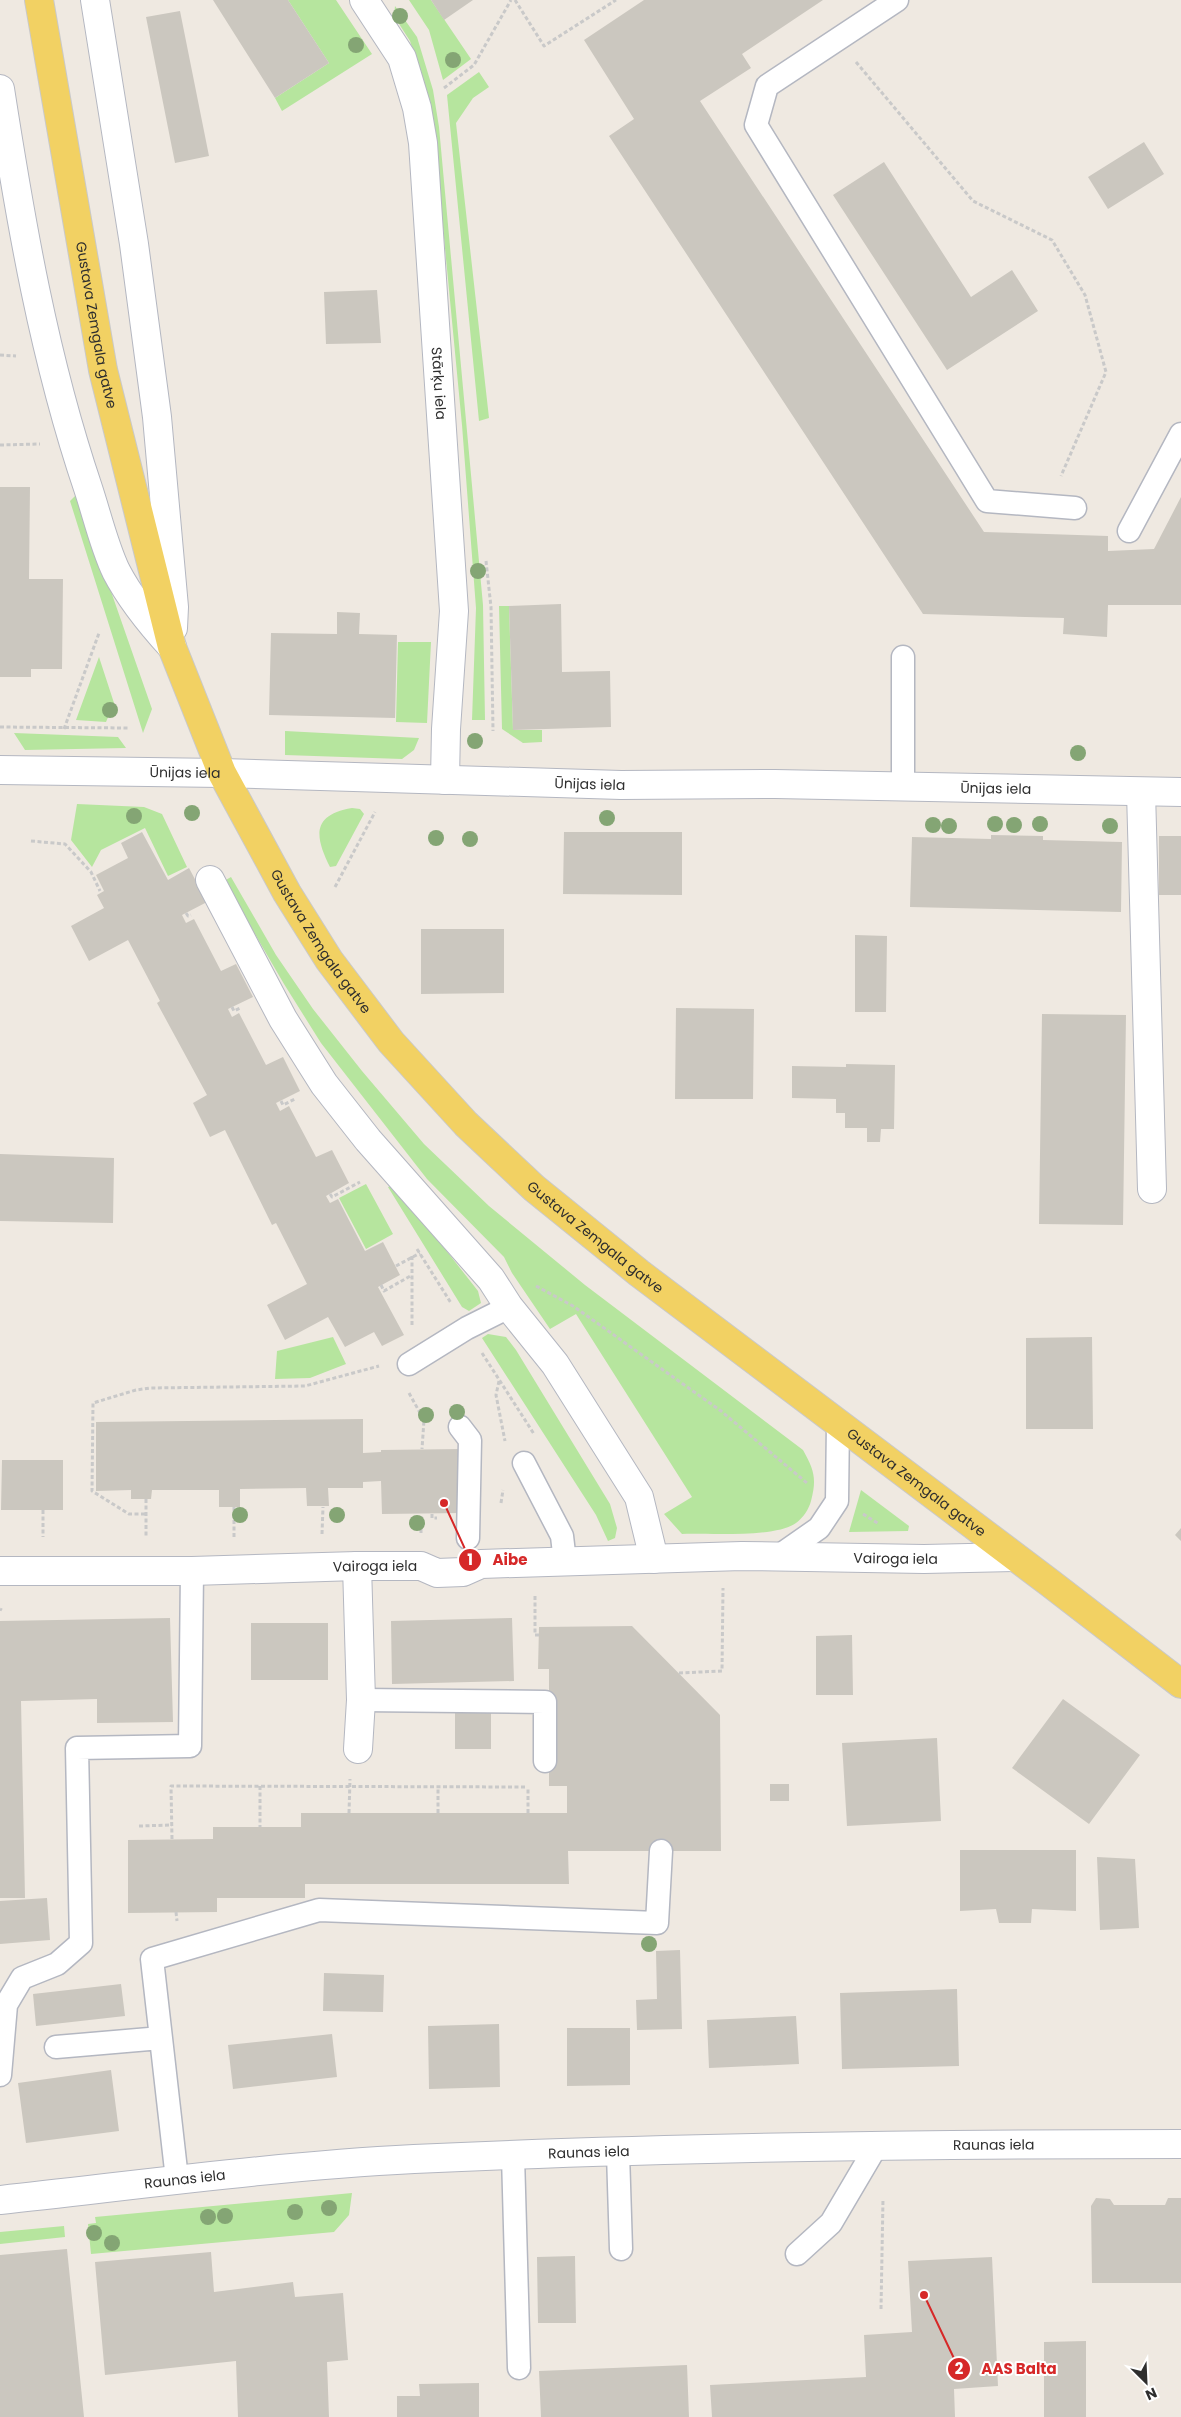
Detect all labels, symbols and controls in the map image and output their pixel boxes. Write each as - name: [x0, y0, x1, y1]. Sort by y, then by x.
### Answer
- street label: Gustava Zemgala gatve: [71, 240, 122, 411]
- street label: Stārķu iela: [427, 346, 451, 421]
- street label: Ūnijas iela: [149, 762, 221, 783]
- street label: Ūnijas iela: [554, 773, 626, 795]
- street label: Ūnijas iela: [960, 778, 1031, 799]
- street label: Gustava Zemgala gatve: [266, 866, 376, 1018]
- street label: Gustava Zemgala gatve: [523, 1176, 668, 1298]
- street label: Gustava Zemgala gatve: [843, 1423, 990, 1542]
- callout: Aibe: [458, 1545, 538, 1575]
- street label: Vairoga iela: [853, 1548, 938, 1569]
- text: 1: [467, 1549, 473, 1570]
- text: Aibe: [493, 1549, 527, 1570]
- street label: Vairoga iela: [332, 1556, 417, 1577]
- street label: Raunas iela: [953, 2134, 1034, 2155]
- street label: Raunas iela: [548, 2141, 630, 2163]
- street label: Raunas iela: [143, 2165, 226, 2193]
- callout: AAS Balta: [947, 2354, 1067, 2384]
- north arrow: [1121, 2357, 1171, 2407]
- text: 2: [955, 2358, 964, 2379]
- text: AAS Balta: [981, 2358, 1057, 2379]
- text: N: [1142, 2383, 1160, 2405]

